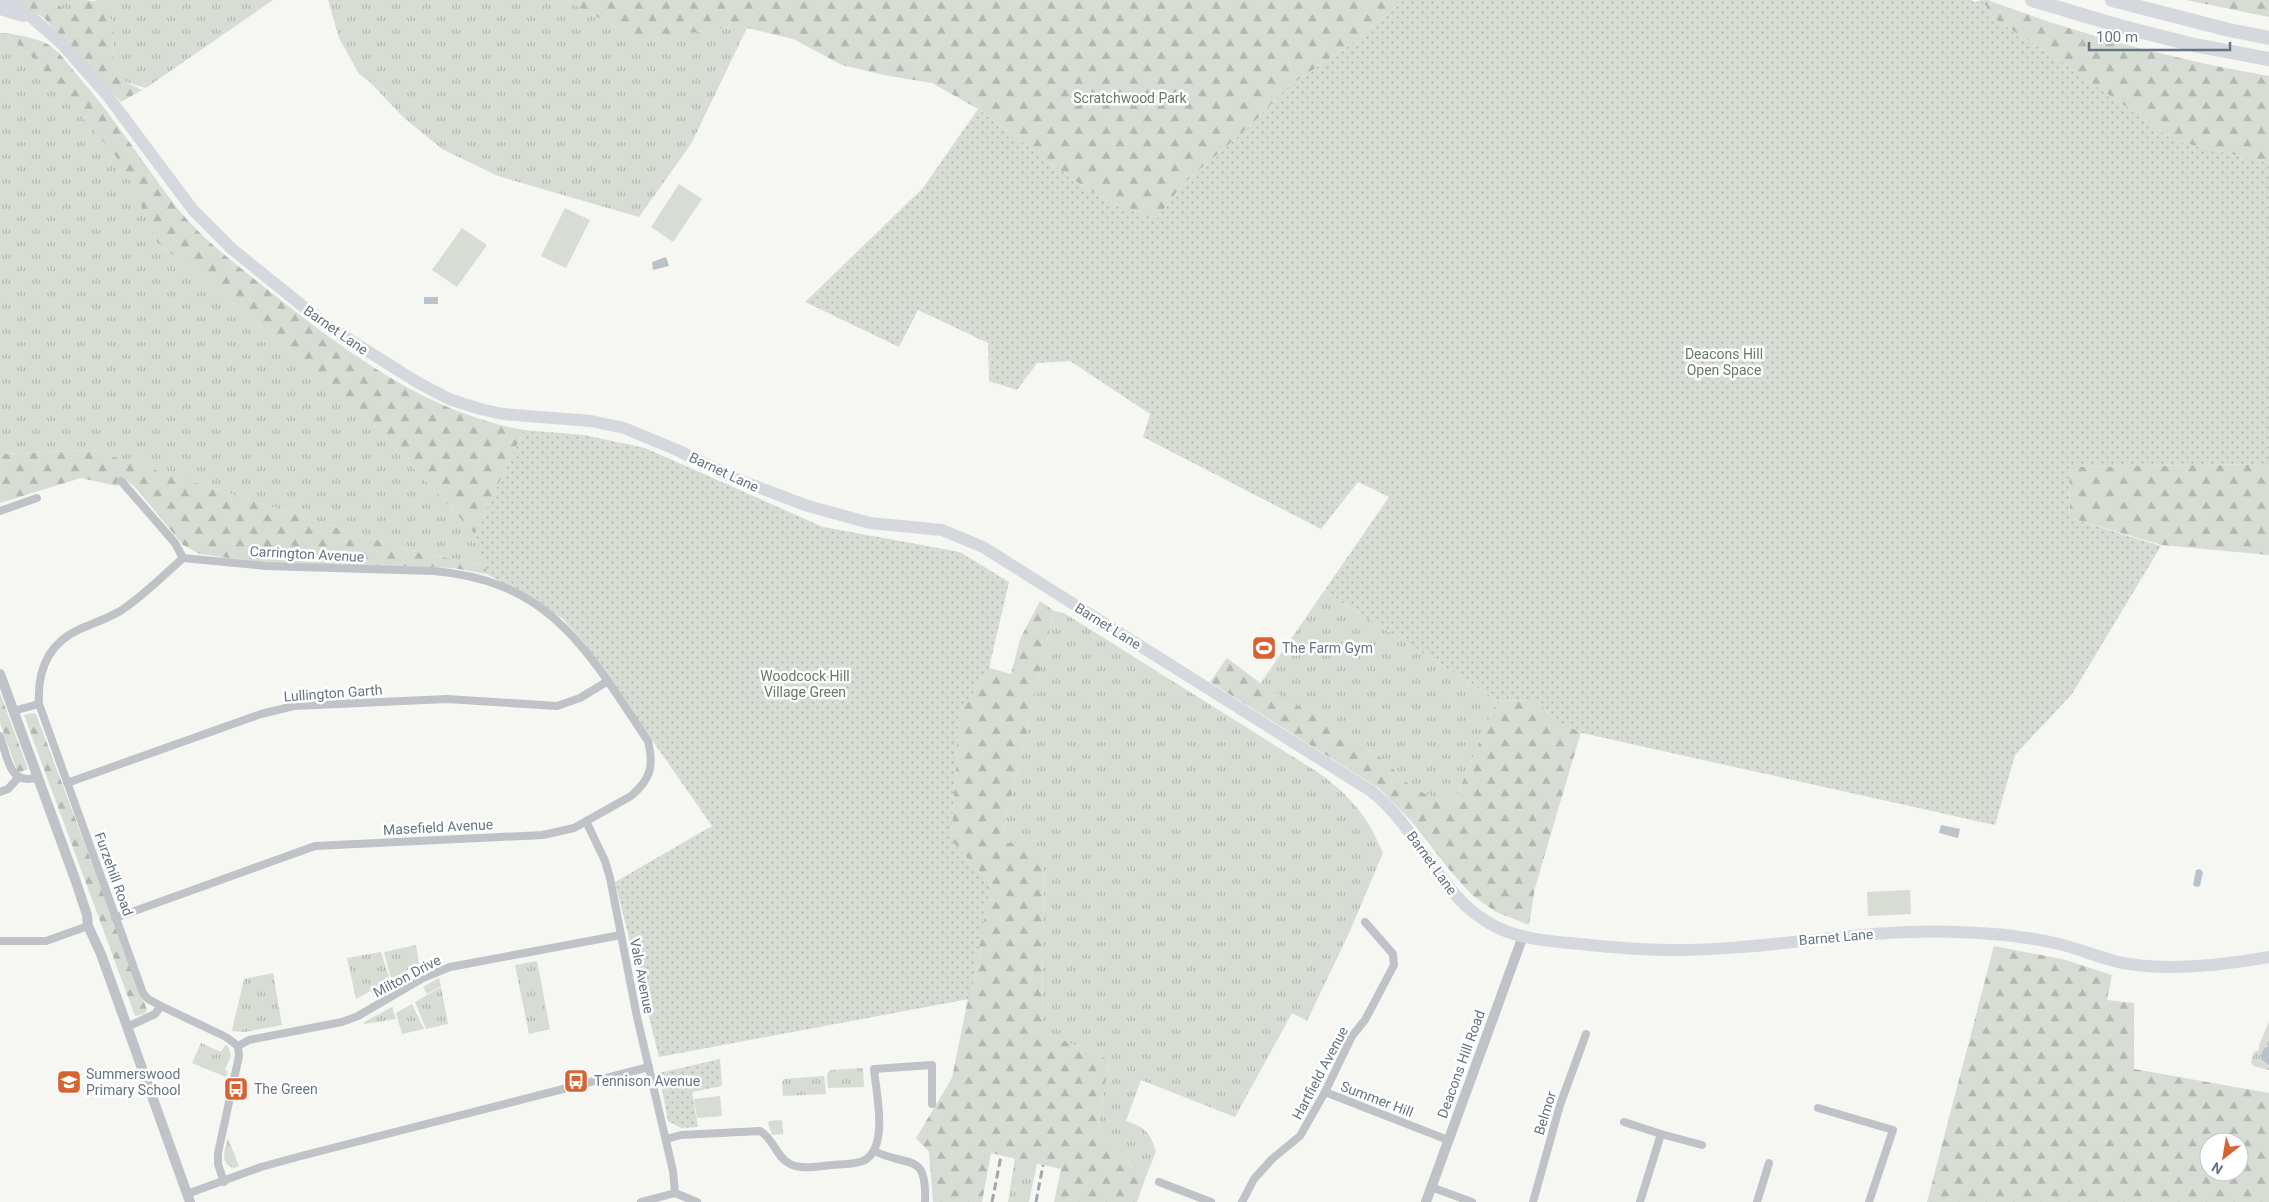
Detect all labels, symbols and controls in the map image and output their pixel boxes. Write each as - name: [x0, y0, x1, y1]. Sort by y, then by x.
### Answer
- scale bar: [2089, 20, 2230, 52]
- text: 100 m: [2096, 28, 2138, 46]
- park label: Scratchwood Park: [1073, 90, 1188, 106]
- street label: Barnet Lane: [301, 302, 371, 358]
- park label: Deacons Hill Open Space: [1685, 346, 1763, 378]
- street label: Barnet Lane: [687, 449, 761, 495]
- street label: Carrington Avenue: [249, 543, 365, 565]
- street label: Barnet Lane: [1072, 599, 1144, 653]
- sports icon: The Farm Gym: [1251, 635, 1277, 661]
- place label: The Farm Gym: [1282, 640, 1373, 656]
- park label: Woodcock Hill Village Green: [760, 668, 850, 700]
- street label: Lullington Garth: [283, 682, 383, 704]
- street label: Masefield Avenue: [383, 816, 493, 838]
- street label: Barnet Lane: [1404, 828, 1460, 898]
- street label: Furzehill Road: [91, 830, 137, 918]
- street label: Barnet Lane: [1798, 926, 1874, 948]
- street label: Vale Avenue: [627, 937, 657, 1015]
- street label: Milton Drive: [371, 952, 443, 1000]
- street label: Deacons Hill Road: [1434, 1008, 1488, 1120]
- street label: Hartfield Avenue: [1289, 1024, 1351, 1122]
- place label: Summerswood Primary School: [86, 1066, 181, 1098]
- bus stop icon: Tennison Avenue: [563, 1068, 589, 1094]
- school or university icon: Summerswood Primary School: [56, 1069, 82, 1095]
- place label: Tennison Avenue: [594, 1073, 700, 1089]
- bus stop icon: The Green: [223, 1076, 249, 1102]
- street label: Summer Hill: [1338, 1078, 1416, 1120]
- place label: The Green: [254, 1081, 318, 1097]
- street label: Belmor: [1531, 1089, 1559, 1137]
- north arrow: [2199, 1132, 2249, 1182]
- text: N: [2209, 1159, 2226, 1178]

